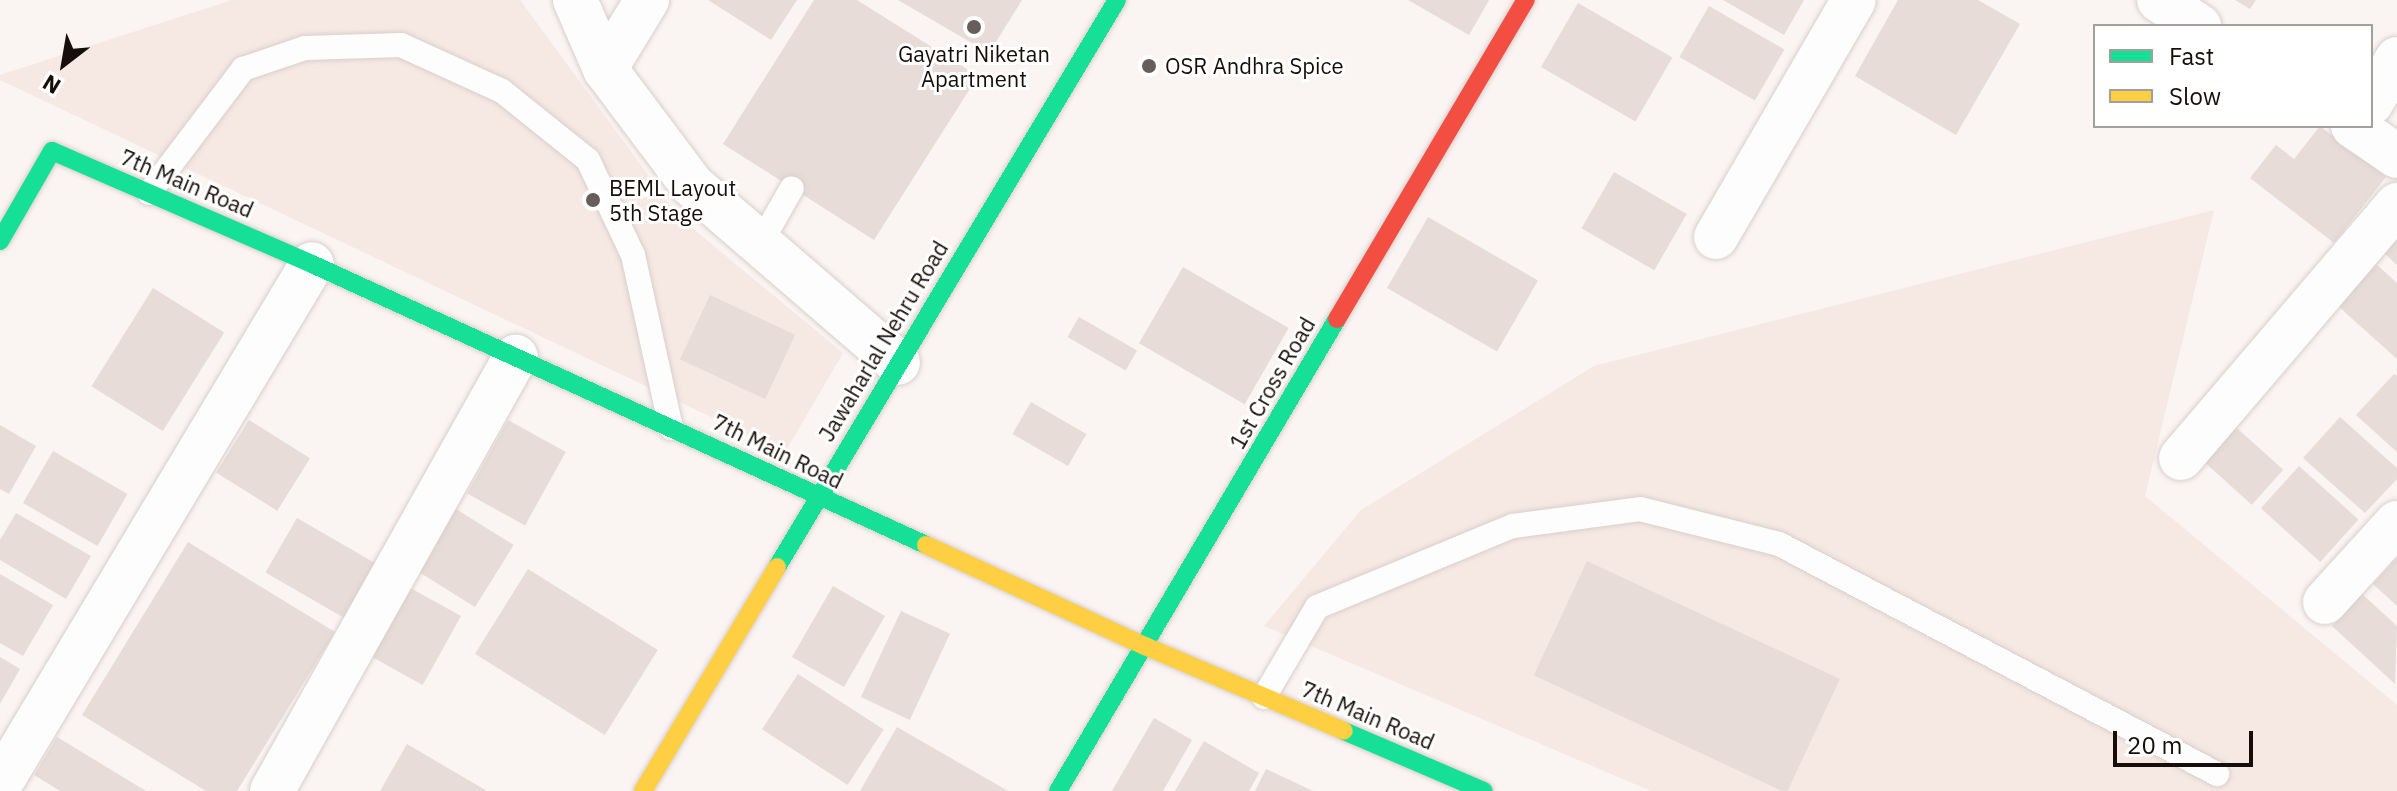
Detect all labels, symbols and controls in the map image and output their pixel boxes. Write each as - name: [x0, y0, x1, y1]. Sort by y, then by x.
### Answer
- marker: Gayatri Niketan Apartment: [965, 18, 983, 36]
- north arrow: [24, 24, 104, 104]
- legend: [2093, 24, 2373, 128]
- place label: Gayatri Niketan Apartment: [898, 40, 1050, 92]
- text: Fast: [2169, 40, 2214, 72]
- place label: OSR Andhra Spice: [1165, 53, 1343, 79]
- marker: OSR Andhra Spice: [1140, 57, 1158, 75]
- text: N: [37, 68, 66, 102]
- text: Slow: [2169, 80, 2221, 112]
- street label: 7th Main Road: [116, 143, 258, 223]
- place label: BEML Layout 5th Stage: [609, 174, 736, 226]
- marker: BEML Layout 5th Stage: [584, 191, 602, 209]
- street label: Jawaharlal Nehru Road: [813, 236, 953, 446]
- street label: 1st Cross Road: [1224, 312, 1320, 454]
- street label: 7th Main Road: [708, 408, 848, 494]
- street label: 7th Main Road: [1297, 675, 1439, 755]
- scale bar: [2117, 715, 2257, 765]
- text: 20 m: [2127, 729, 2182, 761]

